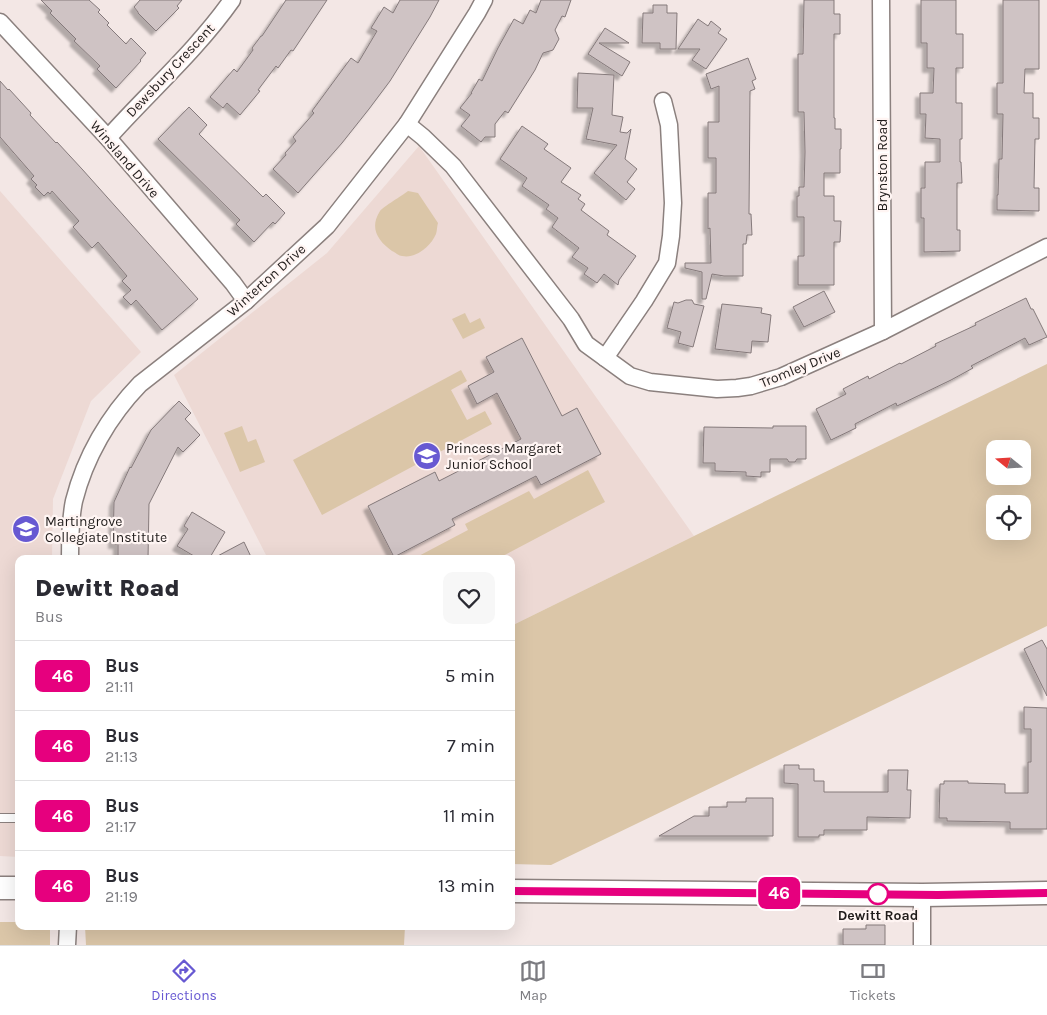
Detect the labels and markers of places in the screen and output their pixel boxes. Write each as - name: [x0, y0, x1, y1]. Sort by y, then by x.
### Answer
- place label: Princess Margaret Junior School: [446, 440, 561, 473]
- school or university icon: Princess Margaret Junior School: [412, 441, 442, 471]
- place label: Martingrove Collegiate Institute: [45, 513, 167, 546]
- school or university icon: Martingrove Collegiate Institute: [11, 514, 41, 544]
- marker: Dewitt Road: [867, 883, 889, 905]
- place label: Dewitt Road: [838, 907, 918, 924]

